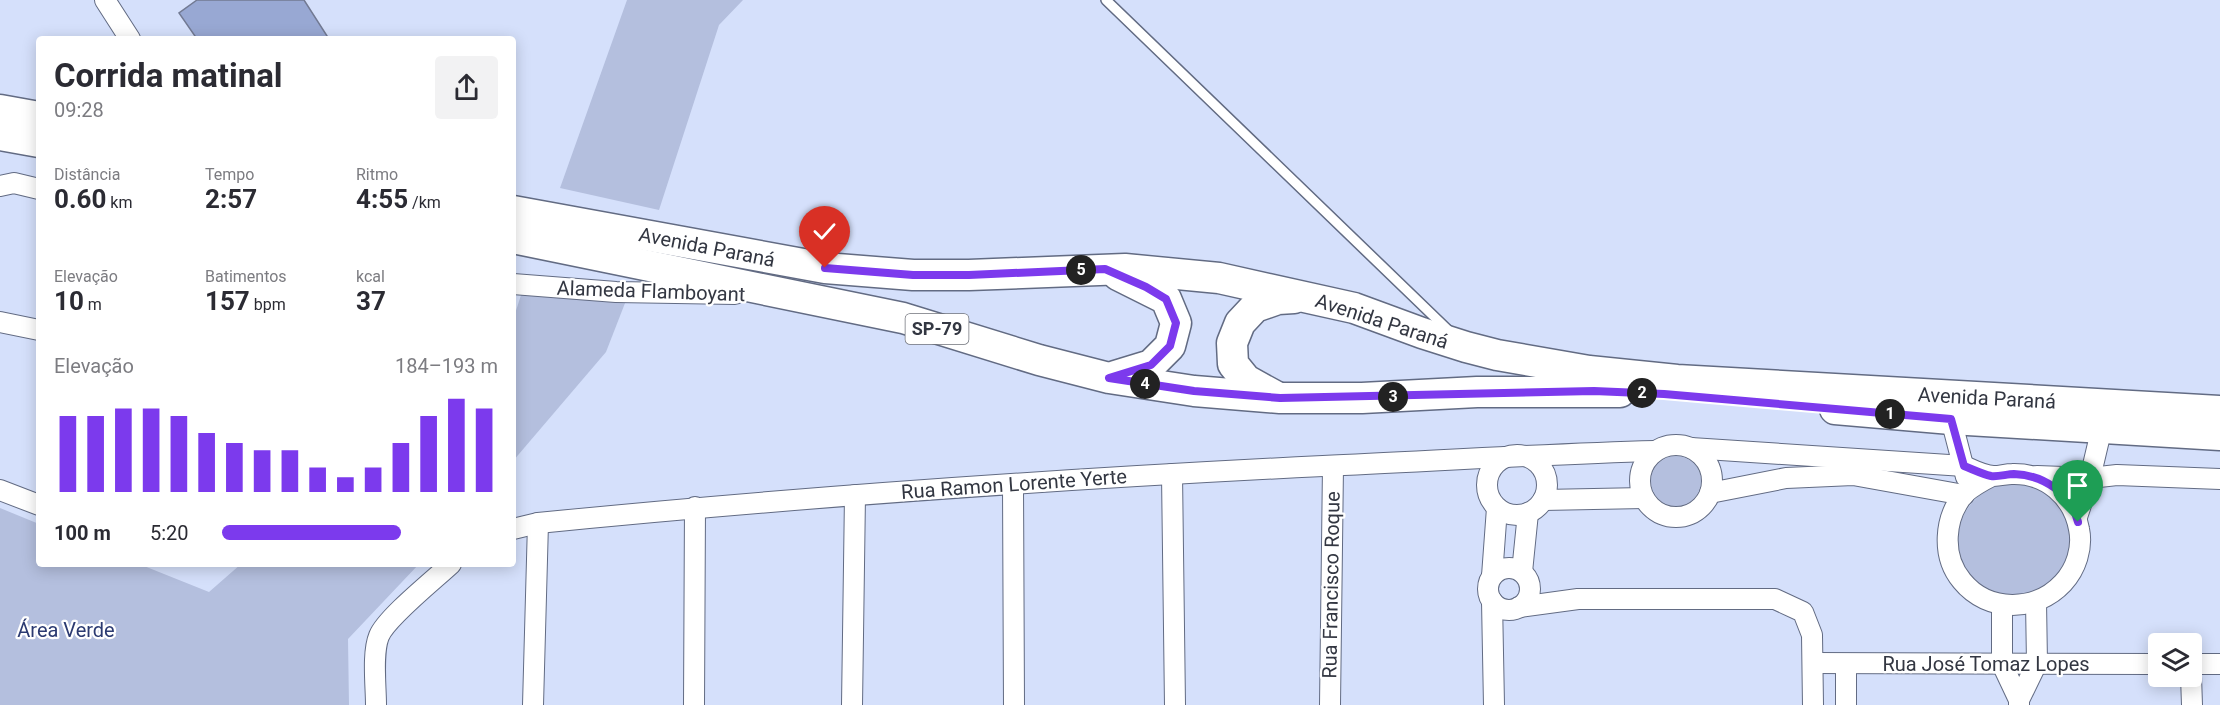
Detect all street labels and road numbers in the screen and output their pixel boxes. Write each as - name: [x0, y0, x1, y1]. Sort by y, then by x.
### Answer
- street label: Avenida Paraná: [637, 222, 777, 272]
- street label: Alameda Flamboyant: [556, 276, 746, 306]
- street label: Avenida Paraná: [1313, 288, 1451, 354]
- road number: SP-79: [906, 314, 968, 344]
- street label: Avenida Paraná: [1917, 382, 2057, 414]
- street label: Rua Ramon Lorente Yerte: [900, 464, 1128, 504]
- street label: Rua Francisco Roque: [1317, 491, 1345, 679]
- street label: Rua José Tomaz Lopes: [1882, 652, 2090, 676]

